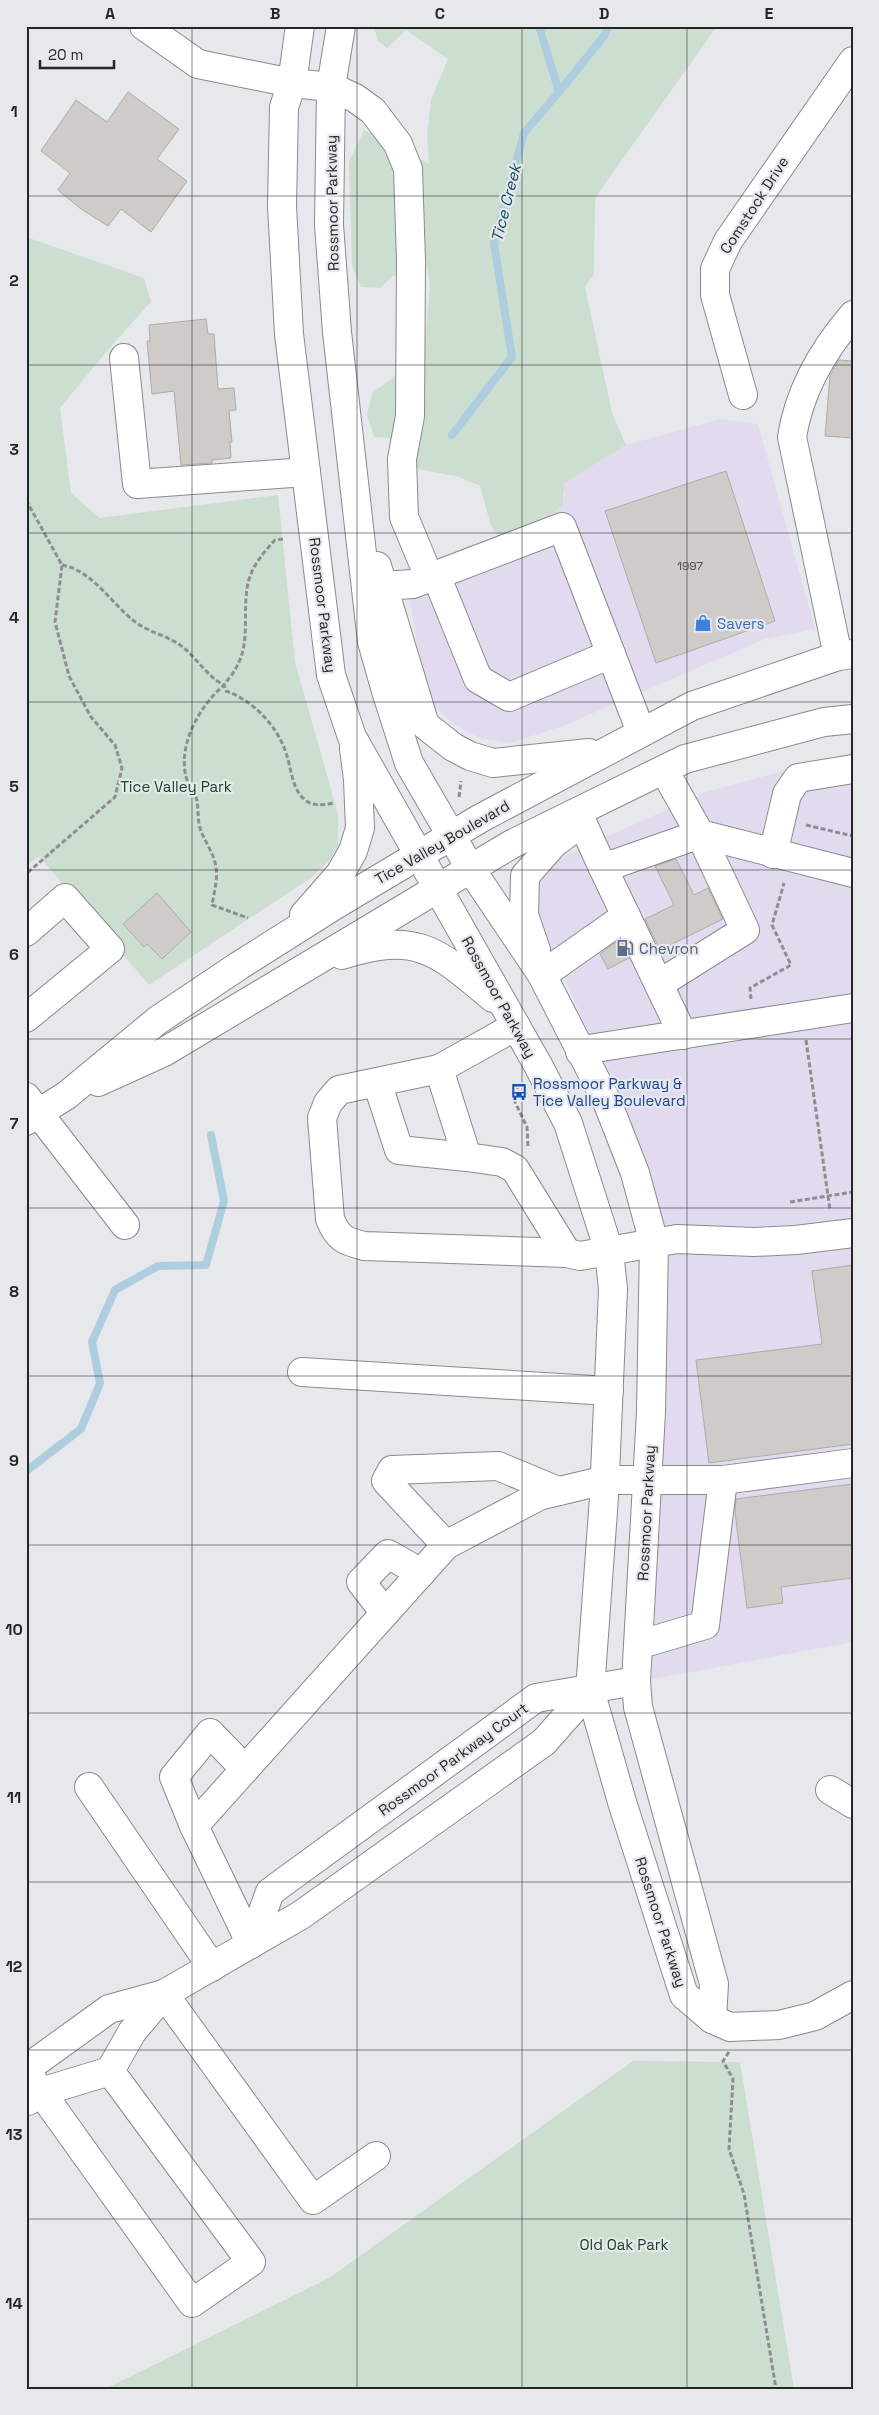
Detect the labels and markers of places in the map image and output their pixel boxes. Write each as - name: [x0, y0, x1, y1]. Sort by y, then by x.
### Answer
- shop icon: Savers: [693, 613, 713, 633]
- place label: Savers: [717, 614, 765, 633]
- fuel station icon: Chevron: [615, 938, 635, 958]
- place label: Chevron: [639, 939, 698, 958]
- place label: Rossmoor Parkway & Tice Valley Boulevard: [533, 1074, 686, 1110]
- bus stop icon: Rossmoor Parkway & Tice Valley Boulevard: [509, 1082, 529, 1102]

